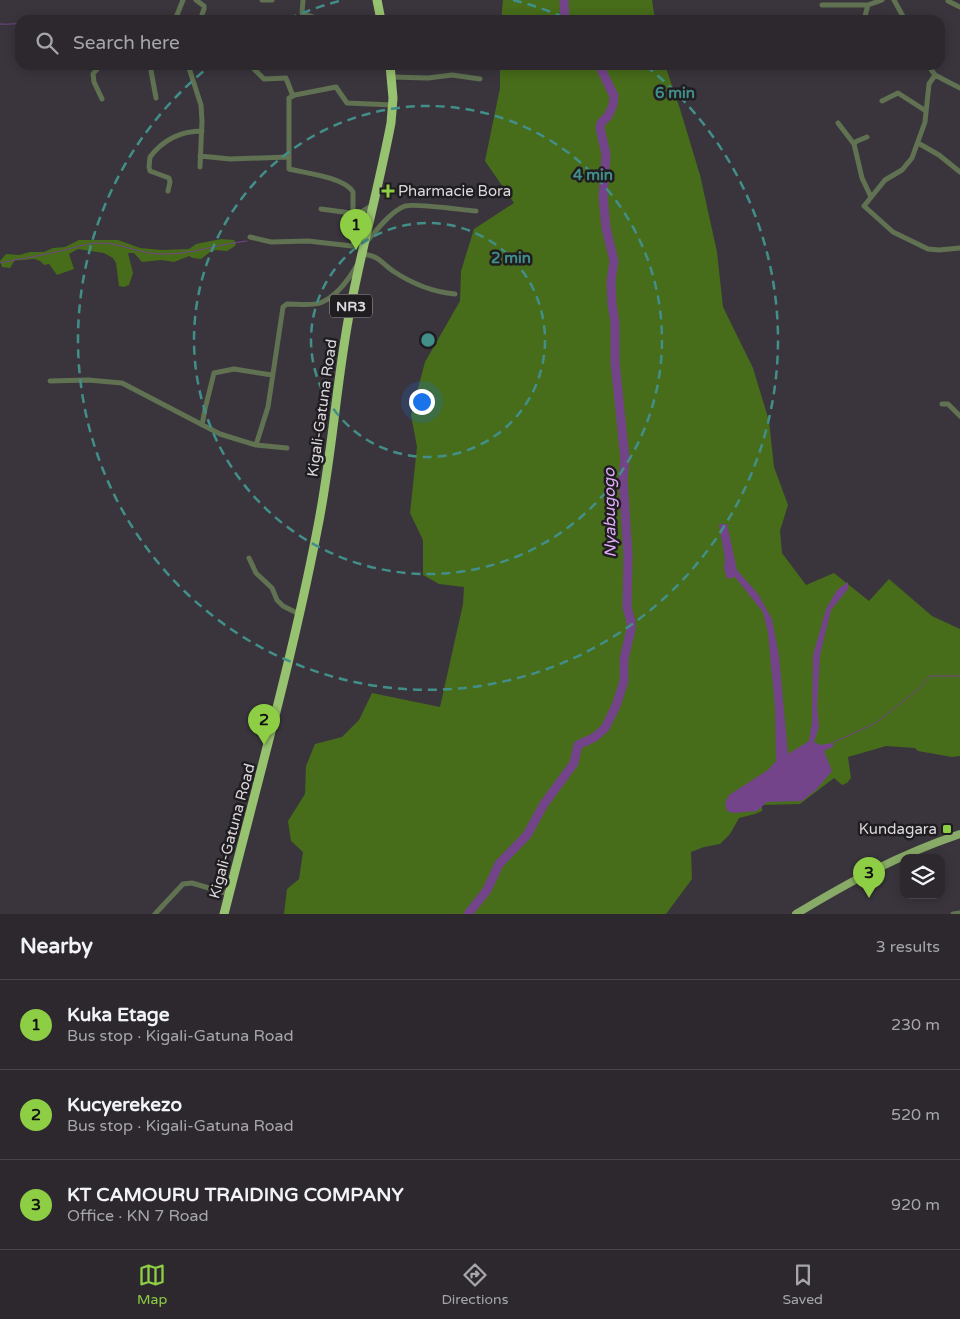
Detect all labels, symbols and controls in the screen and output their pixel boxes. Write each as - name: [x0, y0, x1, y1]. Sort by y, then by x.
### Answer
- search box: [15, 15, 945, 70]
- icon: search: [33, 29, 61, 57]
- text: Search here: [73, 32, 180, 54]
- text: 6 min: [655, 84, 695, 102]
- text: 4 min: [573, 166, 613, 184]
- place label: Pharmacie Bora: [398, 182, 511, 200]
- marker: Pharmacie Bora: [382, 185, 394, 197]
- pin: 1: [340, 209, 372, 250]
- text: 2 min: [491, 249, 531, 267]
- road number: NR3: [330, 294, 372, 318]
- centre of rings: [419, 331, 437, 349]
- street label: Kigali-Gatuna Road: [303, 338, 341, 478]
- your location: [409, 389, 435, 415]
- water label: Nyabugogo: [599, 467, 621, 558]
- pin: 2: [248, 704, 280, 745]
- street label: Kigali-Gatuna Road: [205, 762, 259, 900]
- place label: Kundagara: [859, 820, 937, 838]
- marker: Kundagara: [941, 823, 953, 835]
- map controls: [900, 854, 945, 899]
- button: layers: [900, 854, 945, 899]
- pin: 3: [853, 857, 885, 898]
- text: Nearby: [20, 934, 93, 959]
- text: 3 results: [876, 937, 940, 957]
- text: Kuka Etage: [67, 1004, 170, 1026]
- text: 1: [31, 1015, 41, 1035]
- text: 230 m: [891, 1015, 940, 1035]
- text: Bus stop · Kigali-Gatuna Road: [67, 1026, 294, 1046]
- text: Kucyerekezo: [67, 1094, 182, 1116]
- text: 2: [31, 1105, 41, 1125]
- text: 520 m: [891, 1105, 940, 1125]
- text: Bus stop · Kigali-Gatuna Road: [67, 1116, 294, 1136]
- text: KT CAMOURU TRAIDING COMPANY: [67, 1184, 404, 1206]
- text: 3: [31, 1195, 41, 1215]
- text: 920 m: [891, 1195, 940, 1215]
- text: Office · KN 7 Road: [67, 1206, 209, 1226]
- tab: Map: [137, 1261, 167, 1308]
- tab: Directions: [441, 1261, 508, 1308]
- tab: Saved: [782, 1261, 823, 1308]

